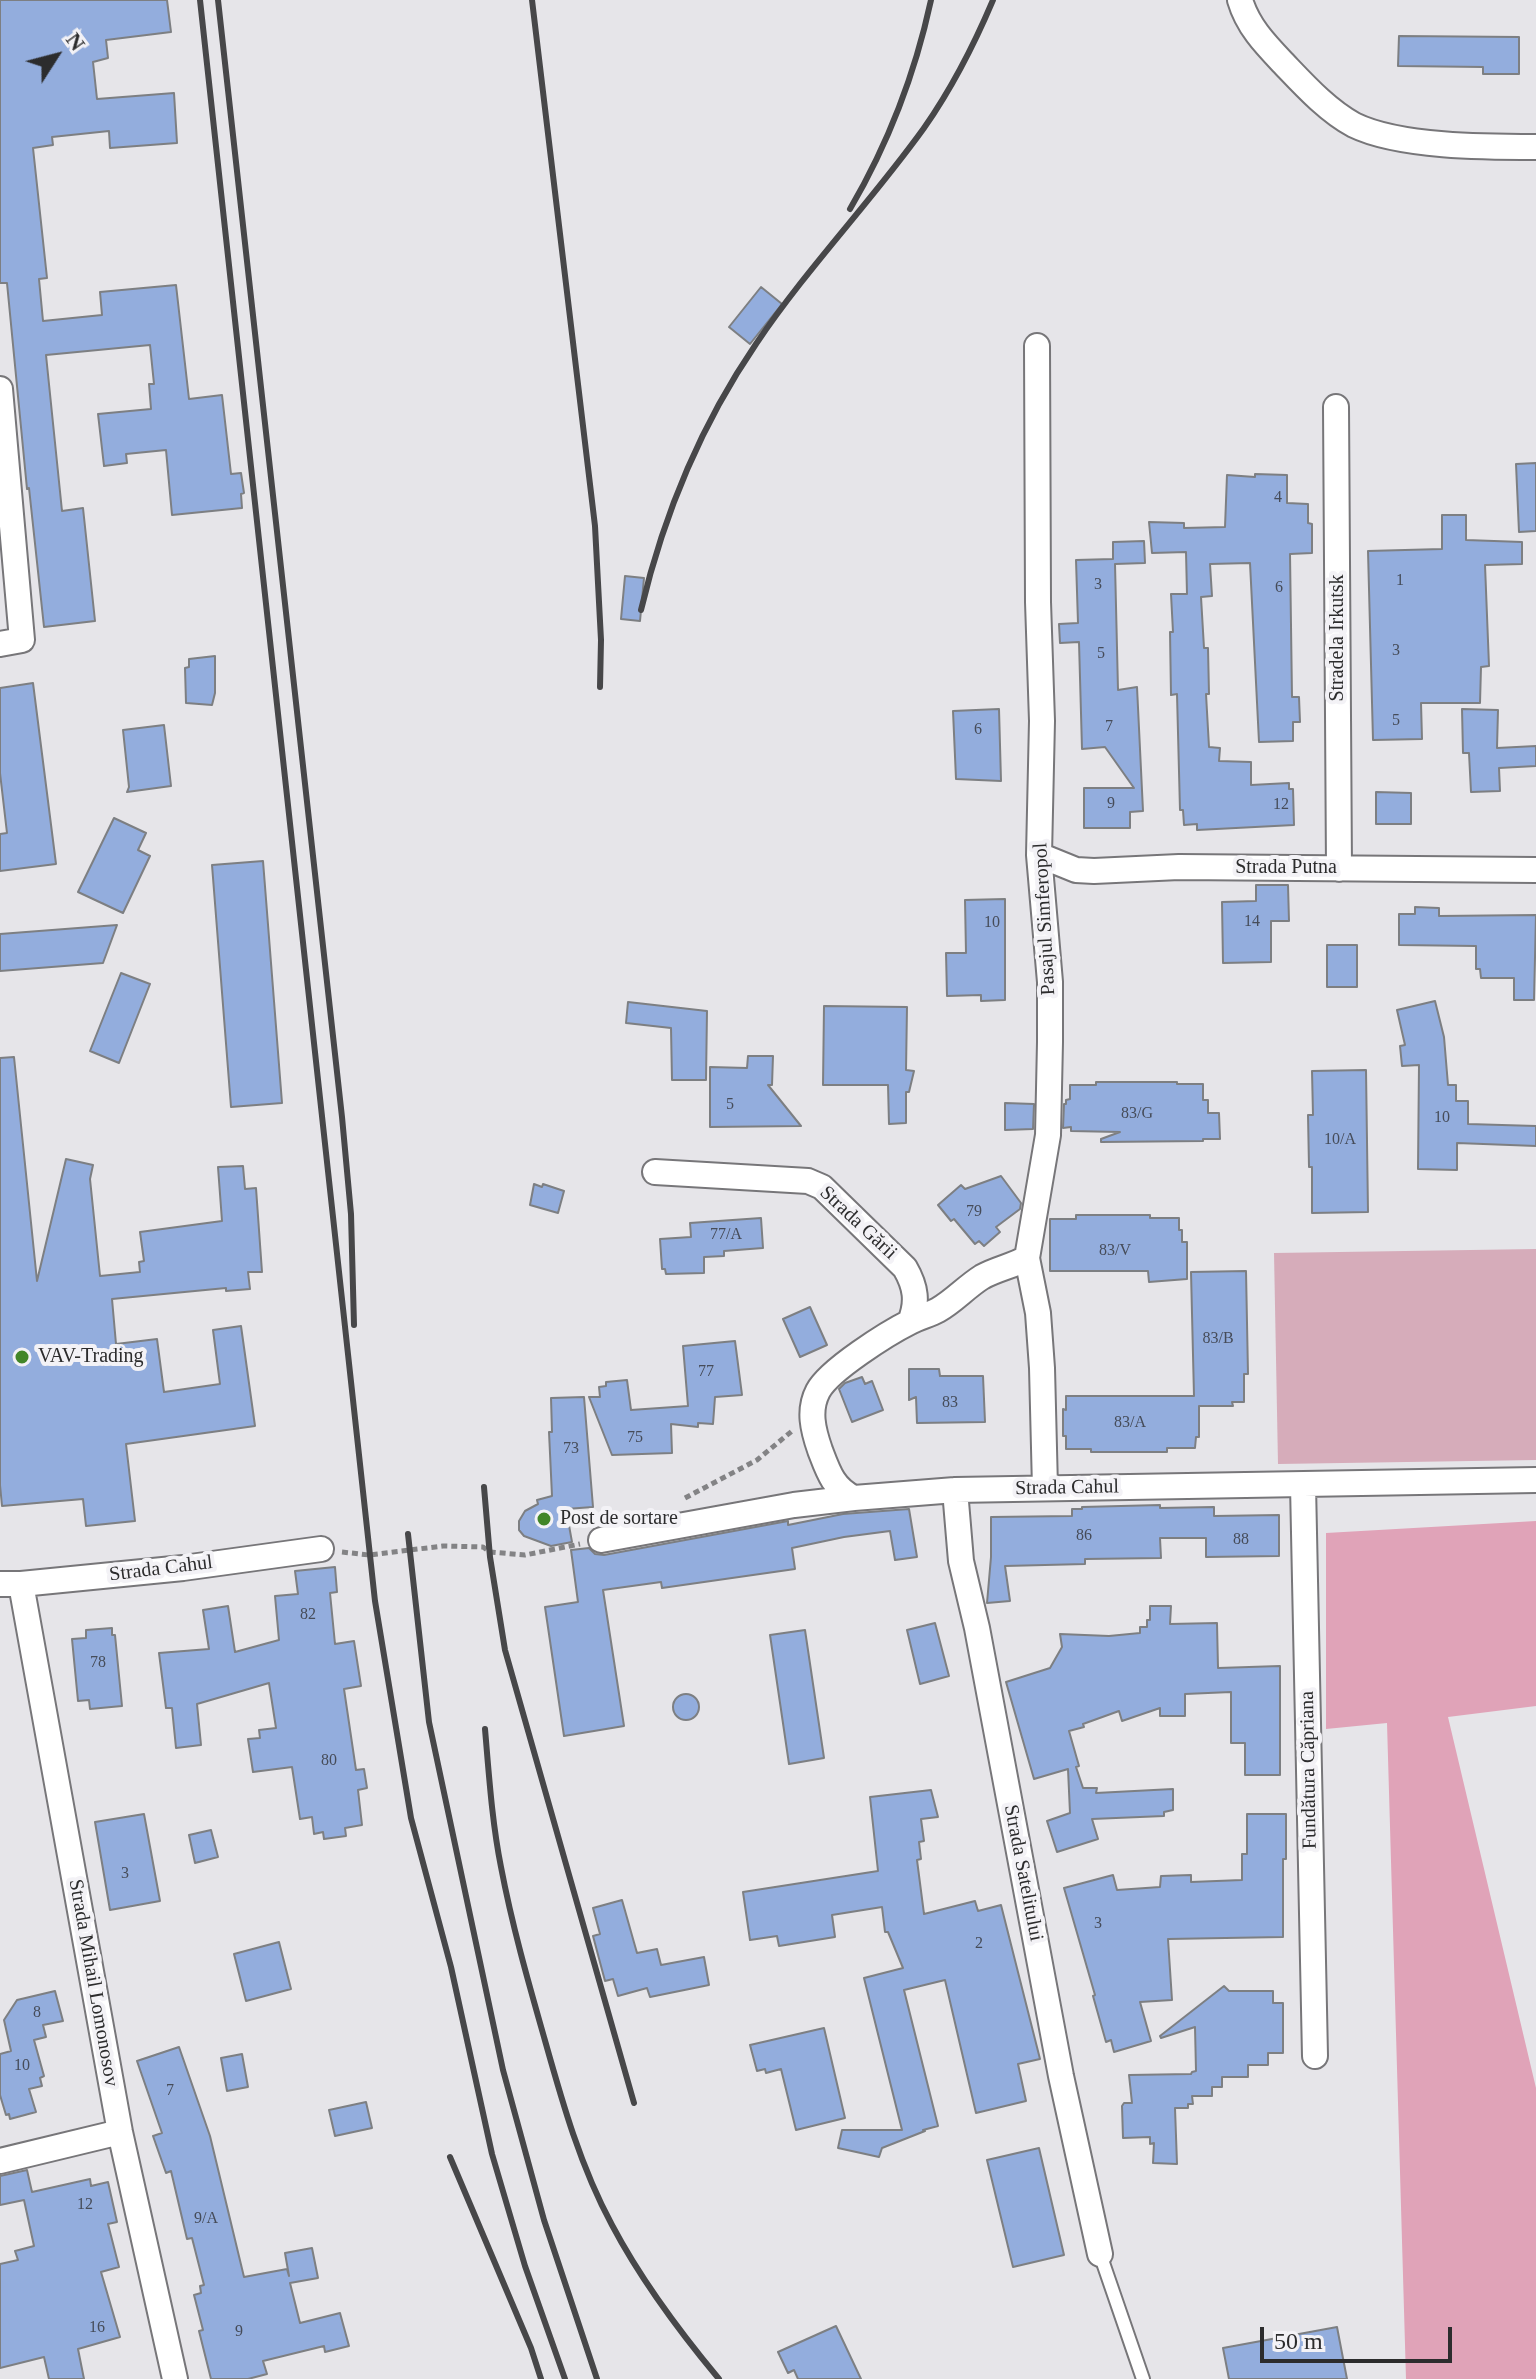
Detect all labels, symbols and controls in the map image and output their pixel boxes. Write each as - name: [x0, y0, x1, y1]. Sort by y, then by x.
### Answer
- north arrow: [16, 16, 96, 96]
- text: N: [61, 28, 91, 55]
- house number: 4: [1274, 488, 1282, 508]
- house number: 1: [1396, 571, 1404, 591]
- street label: Stradela Irkutsk: [1326, 574, 1350, 702]
- house number: 3: [1094, 575, 1102, 595]
- house number: 6: [1275, 578, 1283, 598]
- house number: 3: [1392, 641, 1400, 661]
- house number: 5: [1097, 644, 1105, 664]
- house number: 5: [1392, 711, 1400, 731]
- house number: 7: [1105, 717, 1113, 737]
- house number: 6: [974, 720, 982, 740]
- house number: 9: [1107, 794, 1115, 814]
- house number: 12: [1273, 795, 1289, 815]
- street label: Pasajul Simferopol: [1029, 842, 1061, 996]
- street label: Strada Putna: [1235, 856, 1337, 880]
- house number: 14: [1244, 912, 1260, 932]
- house number: 10: [984, 913, 1000, 933]
- house number: 5: [726, 1095, 734, 1115]
- house number: 83/G: [1121, 1104, 1153, 1124]
- house number: 10: [1434, 1108, 1450, 1128]
- house number: 10/A: [1324, 1130, 1356, 1150]
- street label: Strada Gării: [814, 1181, 902, 1265]
- house number: 79: [966, 1202, 982, 1222]
- house number: 77/A: [710, 1225, 742, 1245]
- house number: 83/V: [1099, 1241, 1131, 1261]
- house number: 83/B: [1202, 1329, 1234, 1349]
- place label: VAV-Trading: [38, 1345, 144, 1369]
- marker: VAV-Trading: [13, 1348, 31, 1366]
- house number: 77: [698, 1362, 714, 1382]
- house number: 83: [942, 1393, 958, 1413]
- house number: 83/A: [1114, 1413, 1146, 1433]
- house number: 75: [627, 1428, 643, 1448]
- house number: 73: [563, 1439, 579, 1459]
- street label: Strada Cahul: [1015, 1475, 1119, 1501]
- place label: Post de sortare: [560, 1507, 678, 1531]
- marker: Post de sortare: [535, 1510, 553, 1528]
- house number: 86: [1076, 1526, 1092, 1546]
- house number: 88: [1233, 1530, 1249, 1550]
- street label: Strada Cahul: [108, 1551, 214, 1587]
- house number: 82: [300, 1605, 316, 1625]
- house number: 78: [90, 1653, 106, 1673]
- street label: Fundătura Căpriana: [1296, 1691, 1322, 1849]
- house number: 80: [321, 1751, 337, 1771]
- street label: Strada Satelitului: [998, 1803, 1048, 1943]
- house number: 3: [121, 1864, 129, 1884]
- street label: Strada Mihail Lomonosov: [63, 1878, 123, 2088]
- house number: 3: [1094, 1914, 1102, 1934]
- house number: 2: [975, 1934, 983, 1954]
- house number: 8: [33, 2003, 41, 2023]
- house number: 10: [14, 2056, 30, 2076]
- house number: 7: [166, 2081, 174, 2101]
- house number: 12: [77, 2195, 93, 2215]
- house number: 9/A: [194, 2209, 218, 2229]
- scale bar: [1264, 2311, 1456, 2361]
- house number: 16: [89, 2318, 105, 2338]
- house number: 9: [235, 2322, 243, 2342]
- text: 50 m: [1274, 2328, 1323, 2354]

